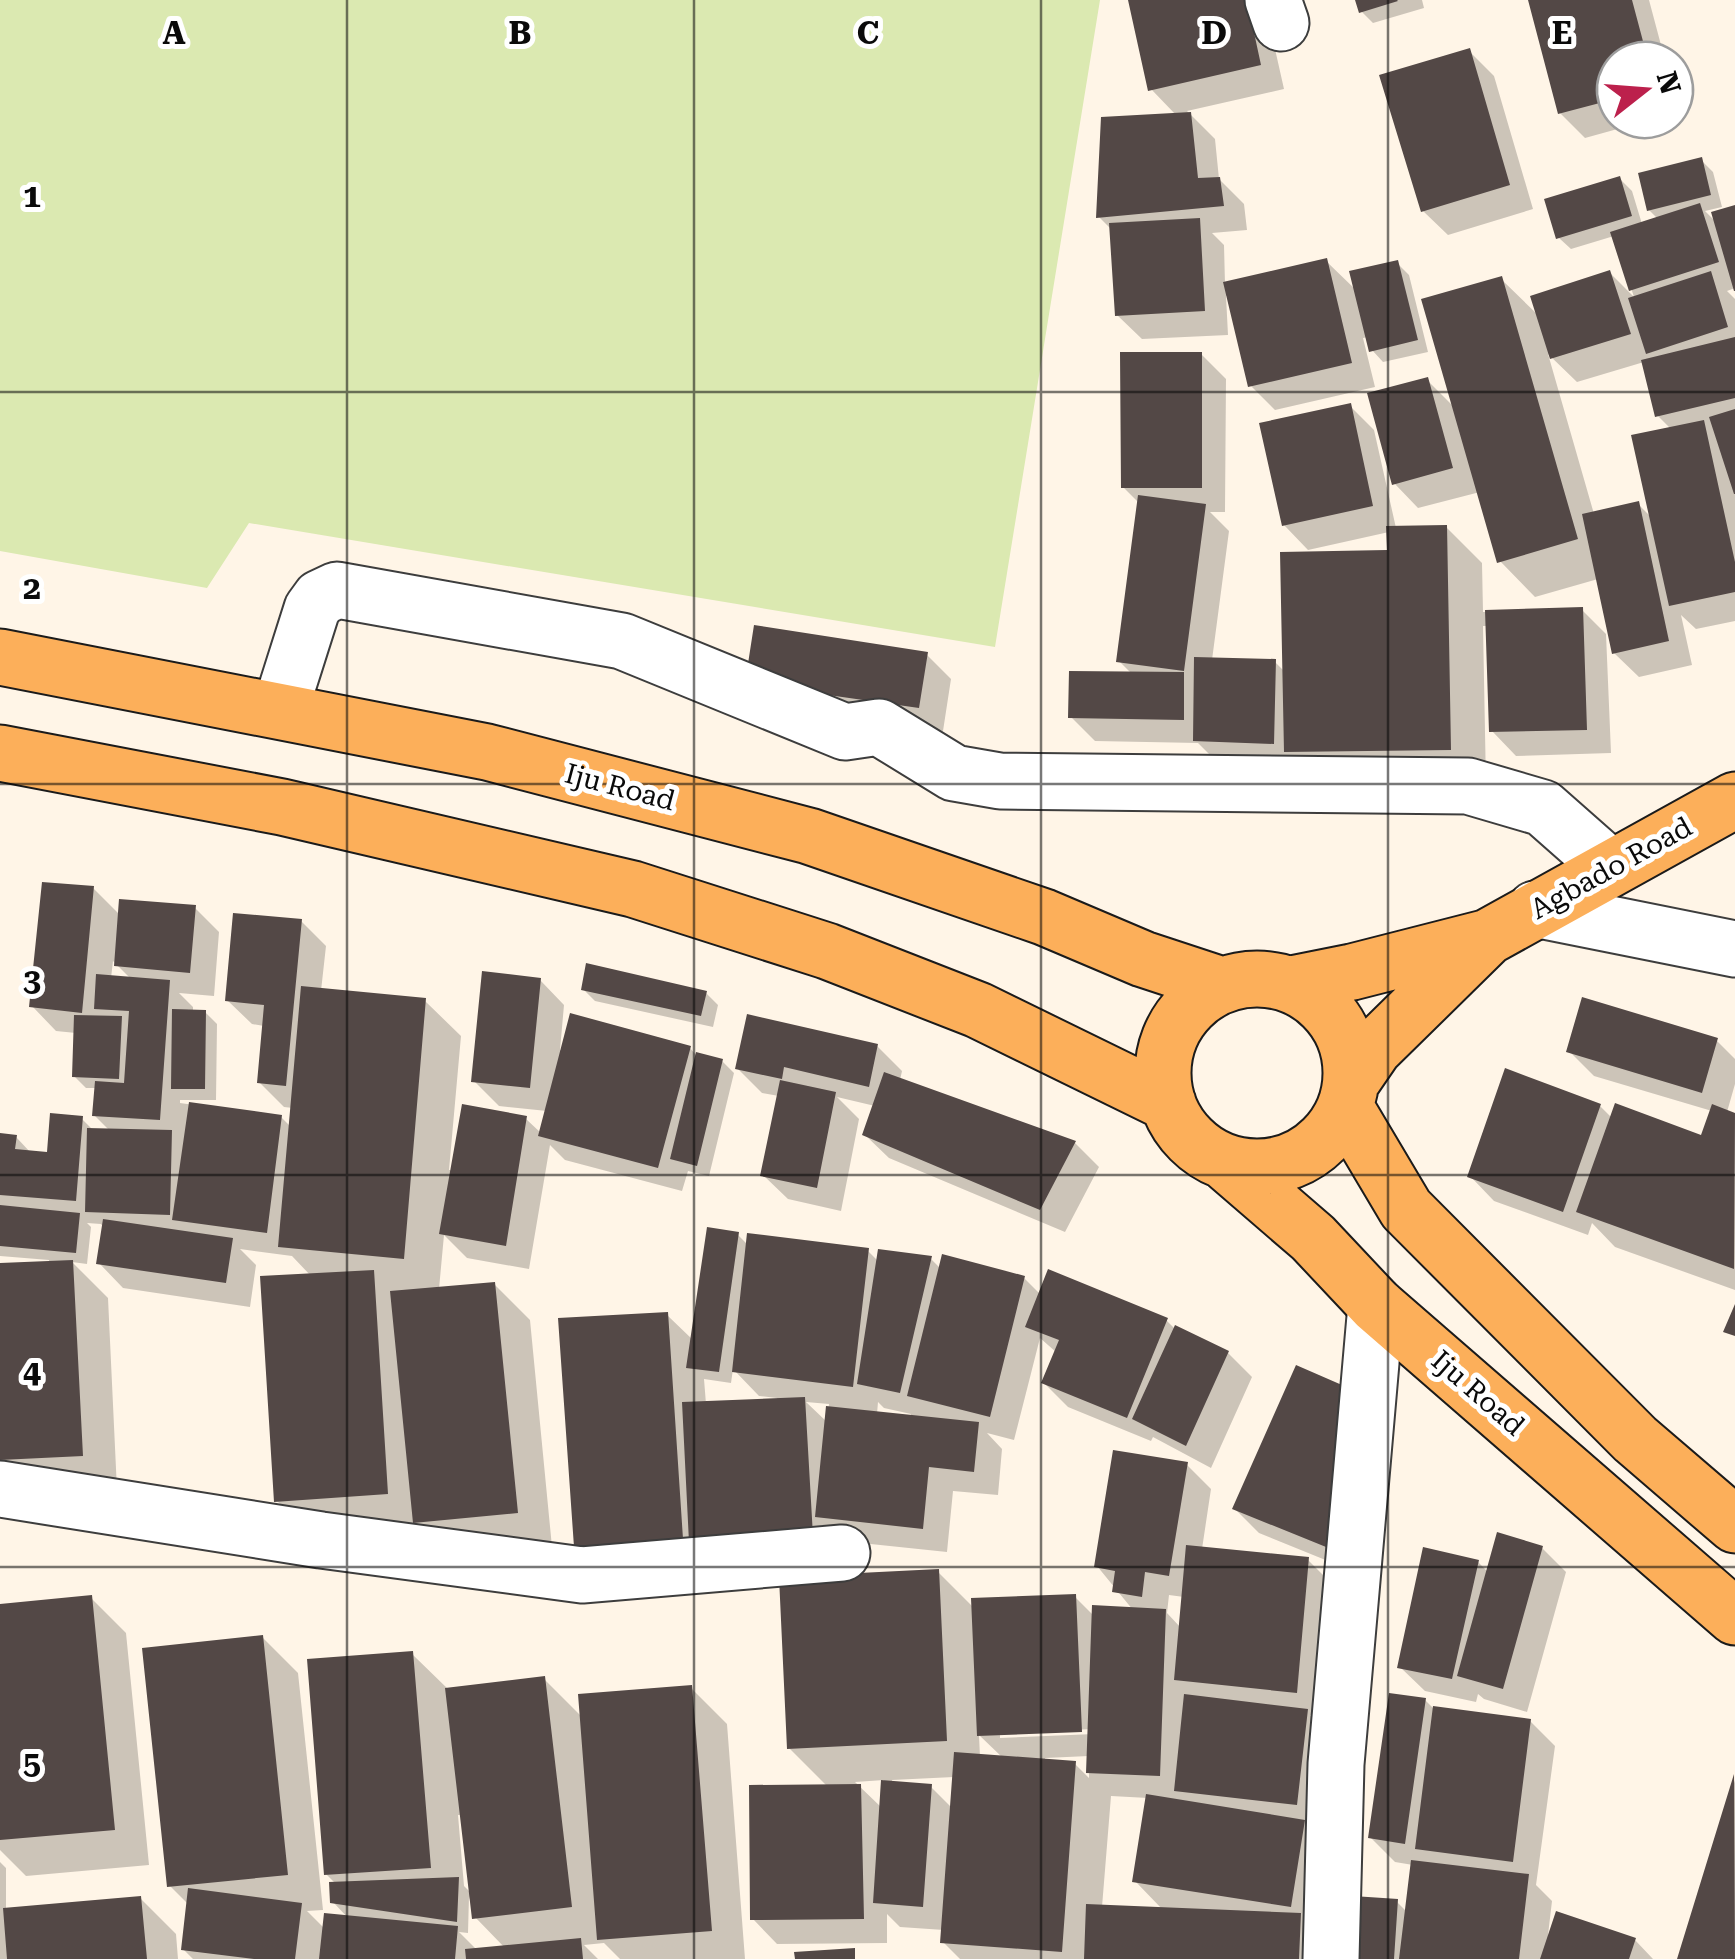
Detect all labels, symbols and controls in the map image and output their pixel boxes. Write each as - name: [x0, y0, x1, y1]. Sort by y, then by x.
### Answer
- text: A: [162, 14, 186, 52]
- text: B: [508, 14, 532, 52]
- text: C: [857, 14, 879, 52]
- text: D: [1201, 14, 1227, 52]
- text: E: [1552, 14, 1572, 52]
- north arrow: [1595, 40, 1695, 140]
- text: N: [1649, 68, 1687, 98]
- text: 1: [23, 177, 41, 215]
- text: 2: [23, 569, 41, 607]
- street label: Iju Road: [562, 757, 679, 817]
- street label: Agbado Road: [1525, 810, 1698, 926]
- text: 3: [23, 961, 41, 999]
- street label: Iju Road: [1425, 1344, 1531, 1442]
- text: 4: [23, 1353, 41, 1391]
- text: 5: [23, 1744, 41, 1782]

